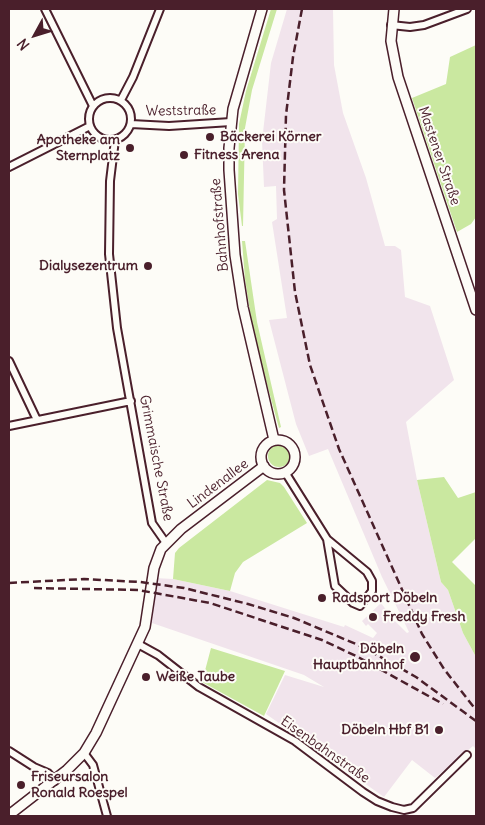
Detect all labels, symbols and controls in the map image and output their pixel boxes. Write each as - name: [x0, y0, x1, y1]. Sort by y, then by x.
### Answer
- north arrow: [10, 10, 60, 60]
- text: N: [13, 35, 33, 54]
- street label: Weststraße: [146, 102, 216, 120]
- street label: Mastener Straße: [414, 104, 464, 208]
- place label: Bäckerei Körner: [220, 129, 322, 145]
- marker: Bäckerei Körner: [204, 131, 216, 143]
- place label: Apotheke am Sternplatz: [37, 132, 120, 164]
- marker: Apotheke am Sternplatz: [124, 142, 136, 154]
- place label: Fitness Arena: [194, 147, 279, 163]
- marker: Fitness Arena: [178, 149, 190, 161]
- street label: Bahnhofstraße: [208, 178, 232, 272]
- place label: Dialysezentrum: [39, 258, 138, 274]
- marker: Dialysezentrum: [142, 260, 154, 272]
- street label: Grimmaische Straße: [136, 394, 176, 522]
- street label: Lindenallee: [184, 456, 252, 512]
- place label: Radsport Döbeln: [332, 590, 437, 606]
- marker: Radsport Döbeln: [316, 592, 328, 604]
- place label: Freddy Fresh: [383, 609, 466, 625]
- marker: Freddy Fresh: [367, 611, 379, 623]
- place label: Döbeln Hauptbahnhof: [313, 641, 404, 674]
- marker: Döbeln Hauptbahnhof: [408, 650, 422, 664]
- place label: Weiße Taube: [156, 669, 235, 685]
- marker: Weiße Taube: [140, 671, 152, 683]
- street label: Eisenbahnstraße: [277, 713, 373, 787]
- place label: Döbeln Hbf B1: [341, 722, 429, 738]
- marker: Döbeln Hbf B1: [433, 724, 445, 736]
- place label: Friseursalon Ronald Roespel: [31, 769, 128, 802]
- marker: Friseursalon Ronald Roespel: [15, 779, 27, 791]

